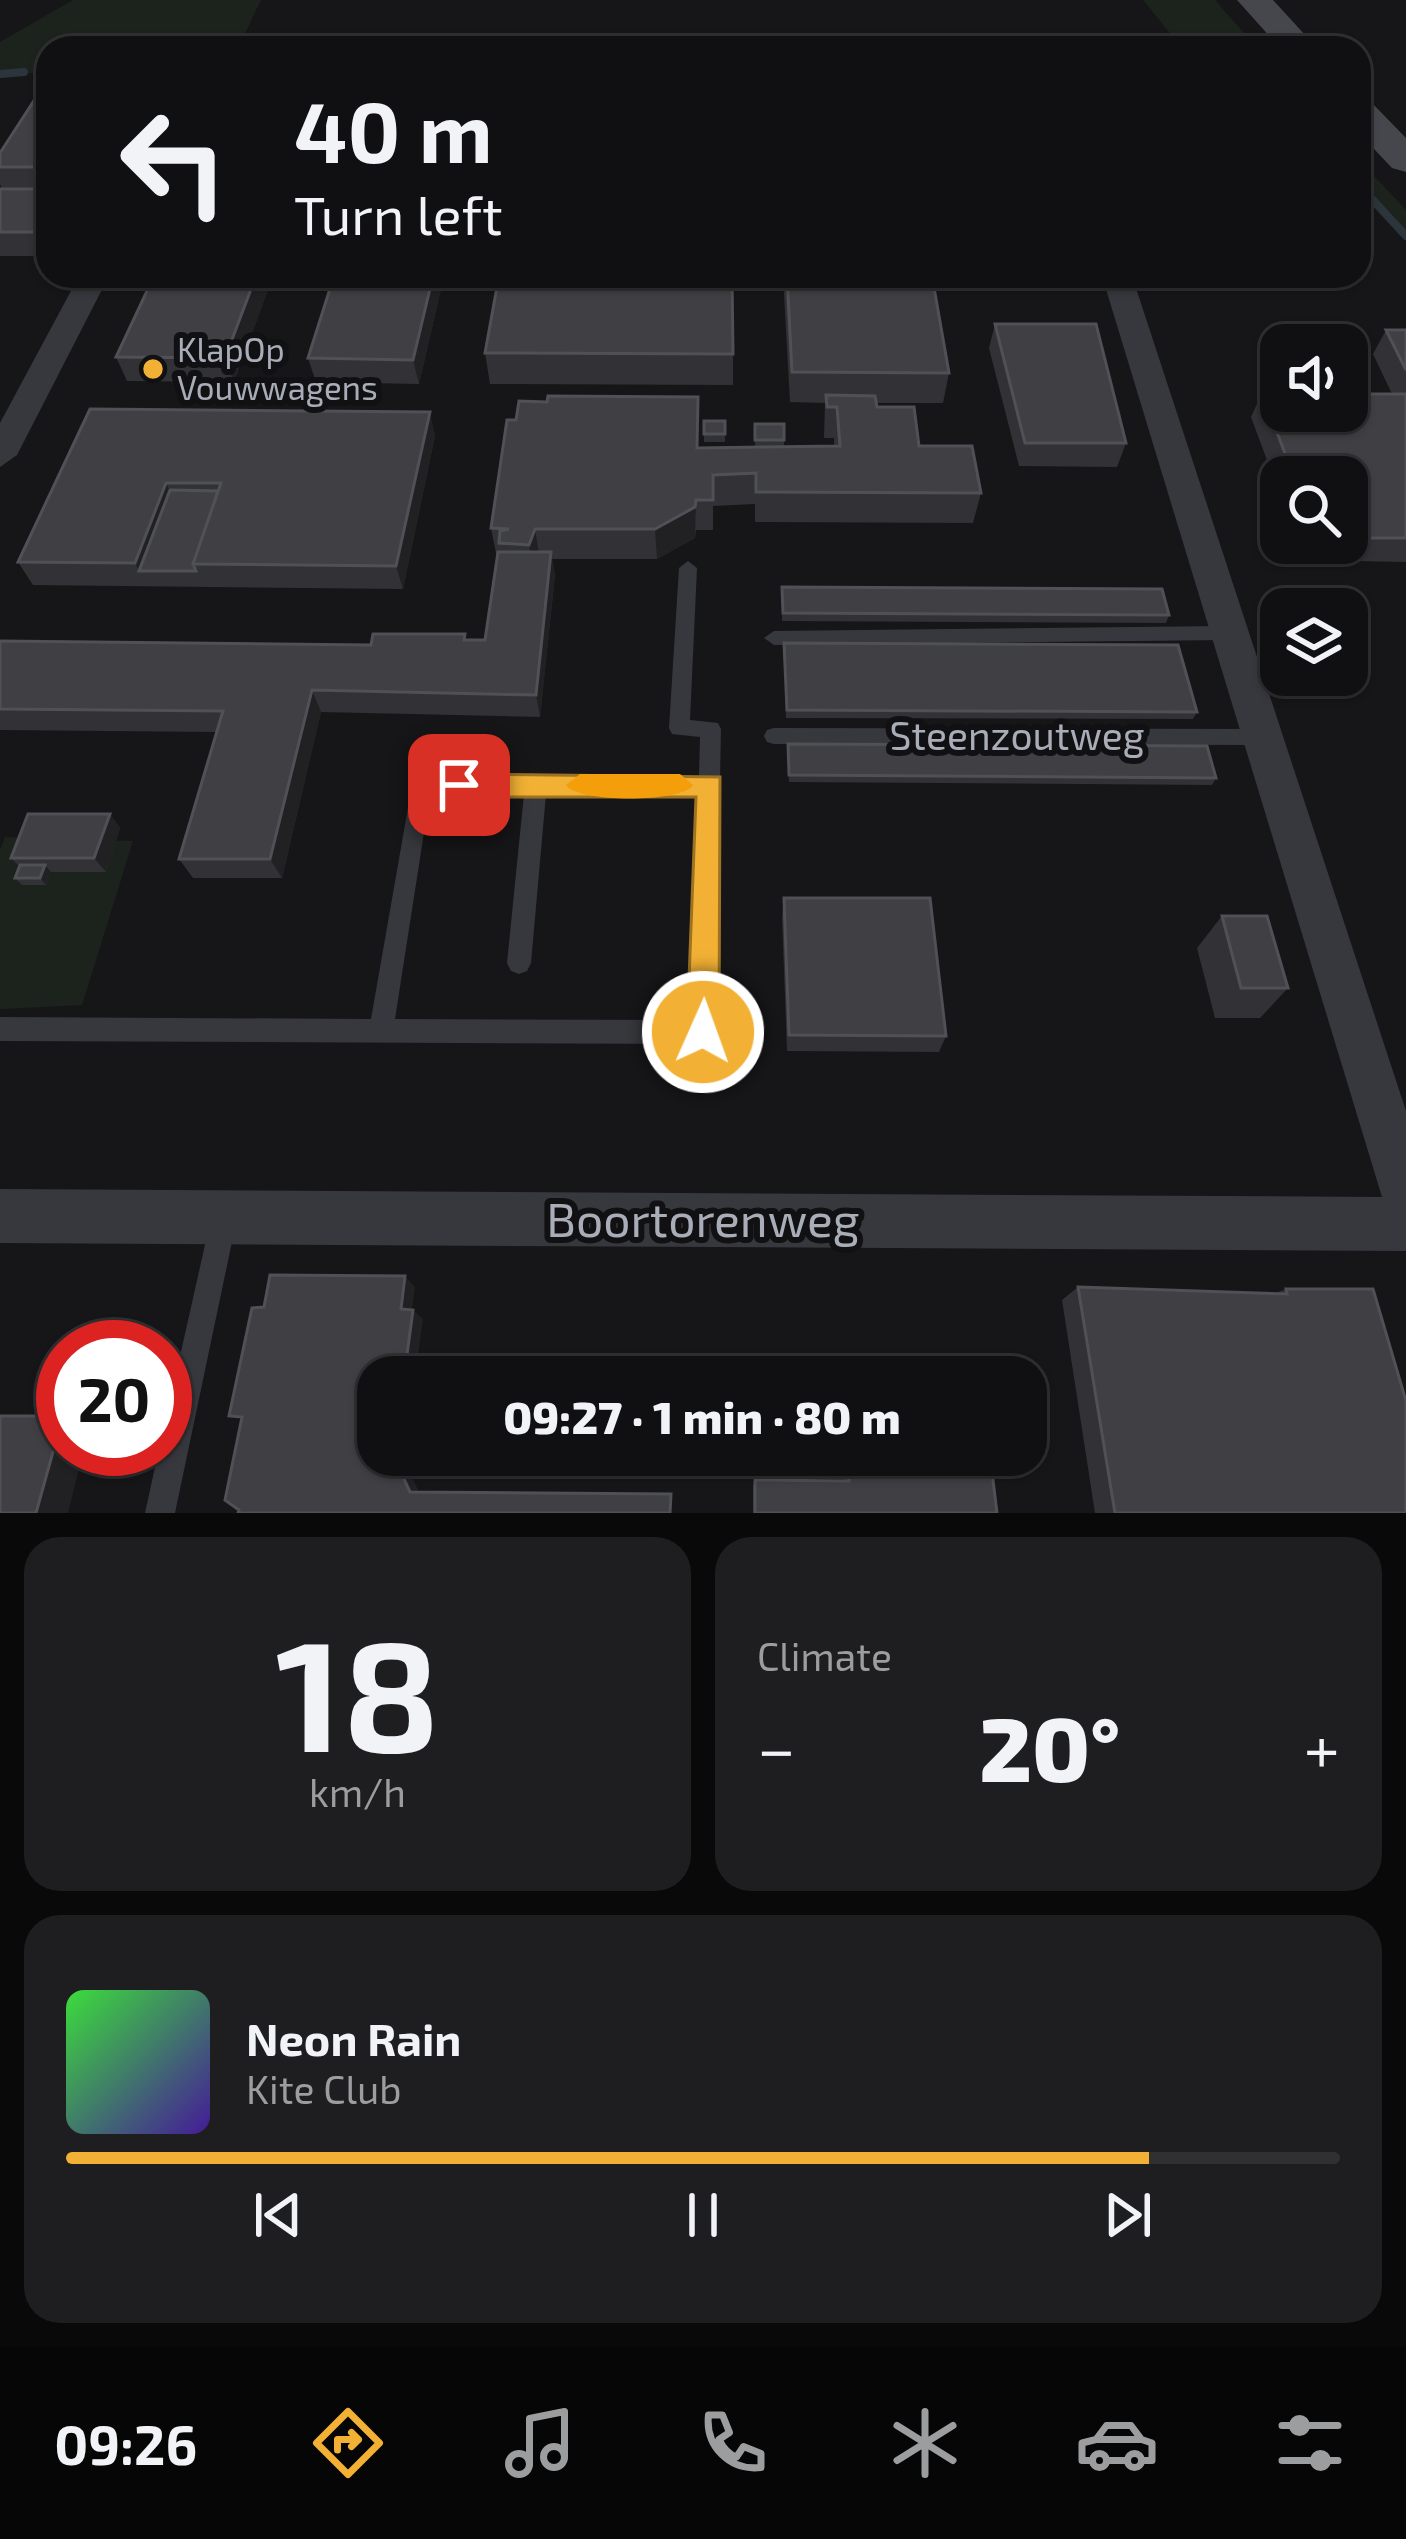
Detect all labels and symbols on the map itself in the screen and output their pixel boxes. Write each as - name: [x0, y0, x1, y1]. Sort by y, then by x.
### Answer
- place label: KlapOp Vouwwagens: [177, 329, 378, 407]
- marker: KlapOp Vouwwagens: [140, 356, 166, 382]
- street label: Steenzoutweg: [890, 711, 1144, 758]
- pin: [408, 734, 510, 836]
- position arrow: [640, 969, 766, 1095]
- street label: Boortorenweg: [546, 1189, 860, 1247]
- speed limit sign: 20: [36, 1320, 192, 1476]

